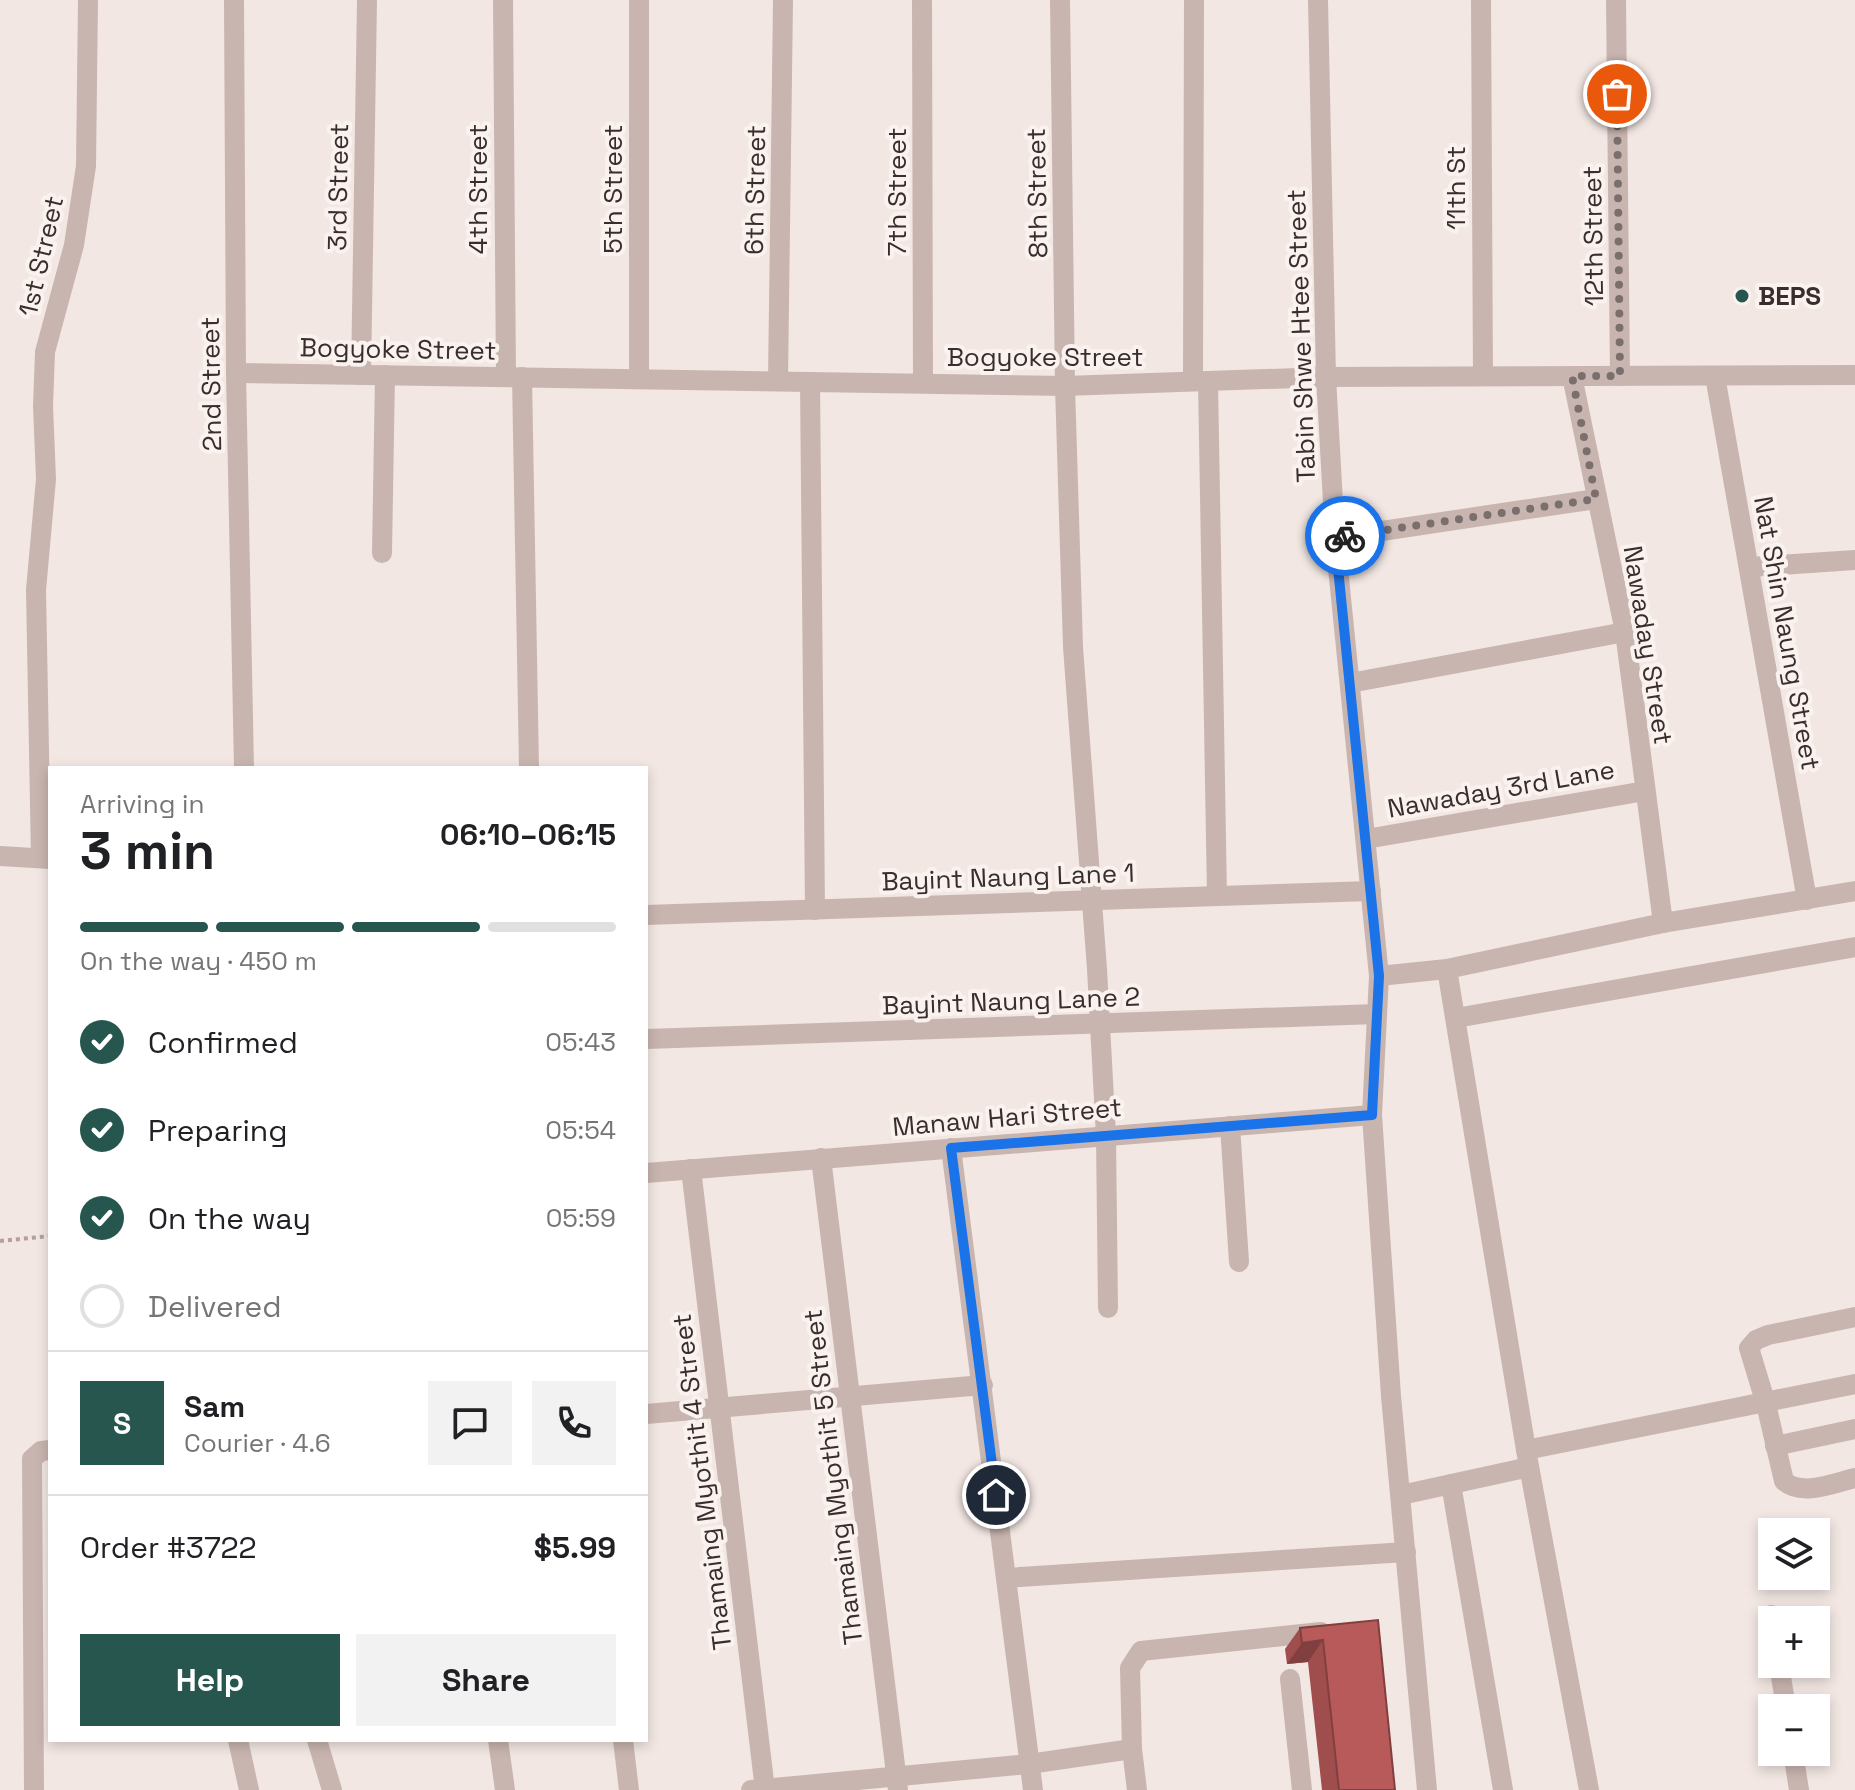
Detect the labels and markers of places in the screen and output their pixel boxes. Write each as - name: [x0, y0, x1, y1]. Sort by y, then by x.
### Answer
- pin: [1583, 60, 1651, 128]
- place label: BEPS: [1758, 279, 1821, 313]
- marker: BEPS: [1733, 287, 1751, 305]
- pin: [962, 1461, 1030, 1529]

